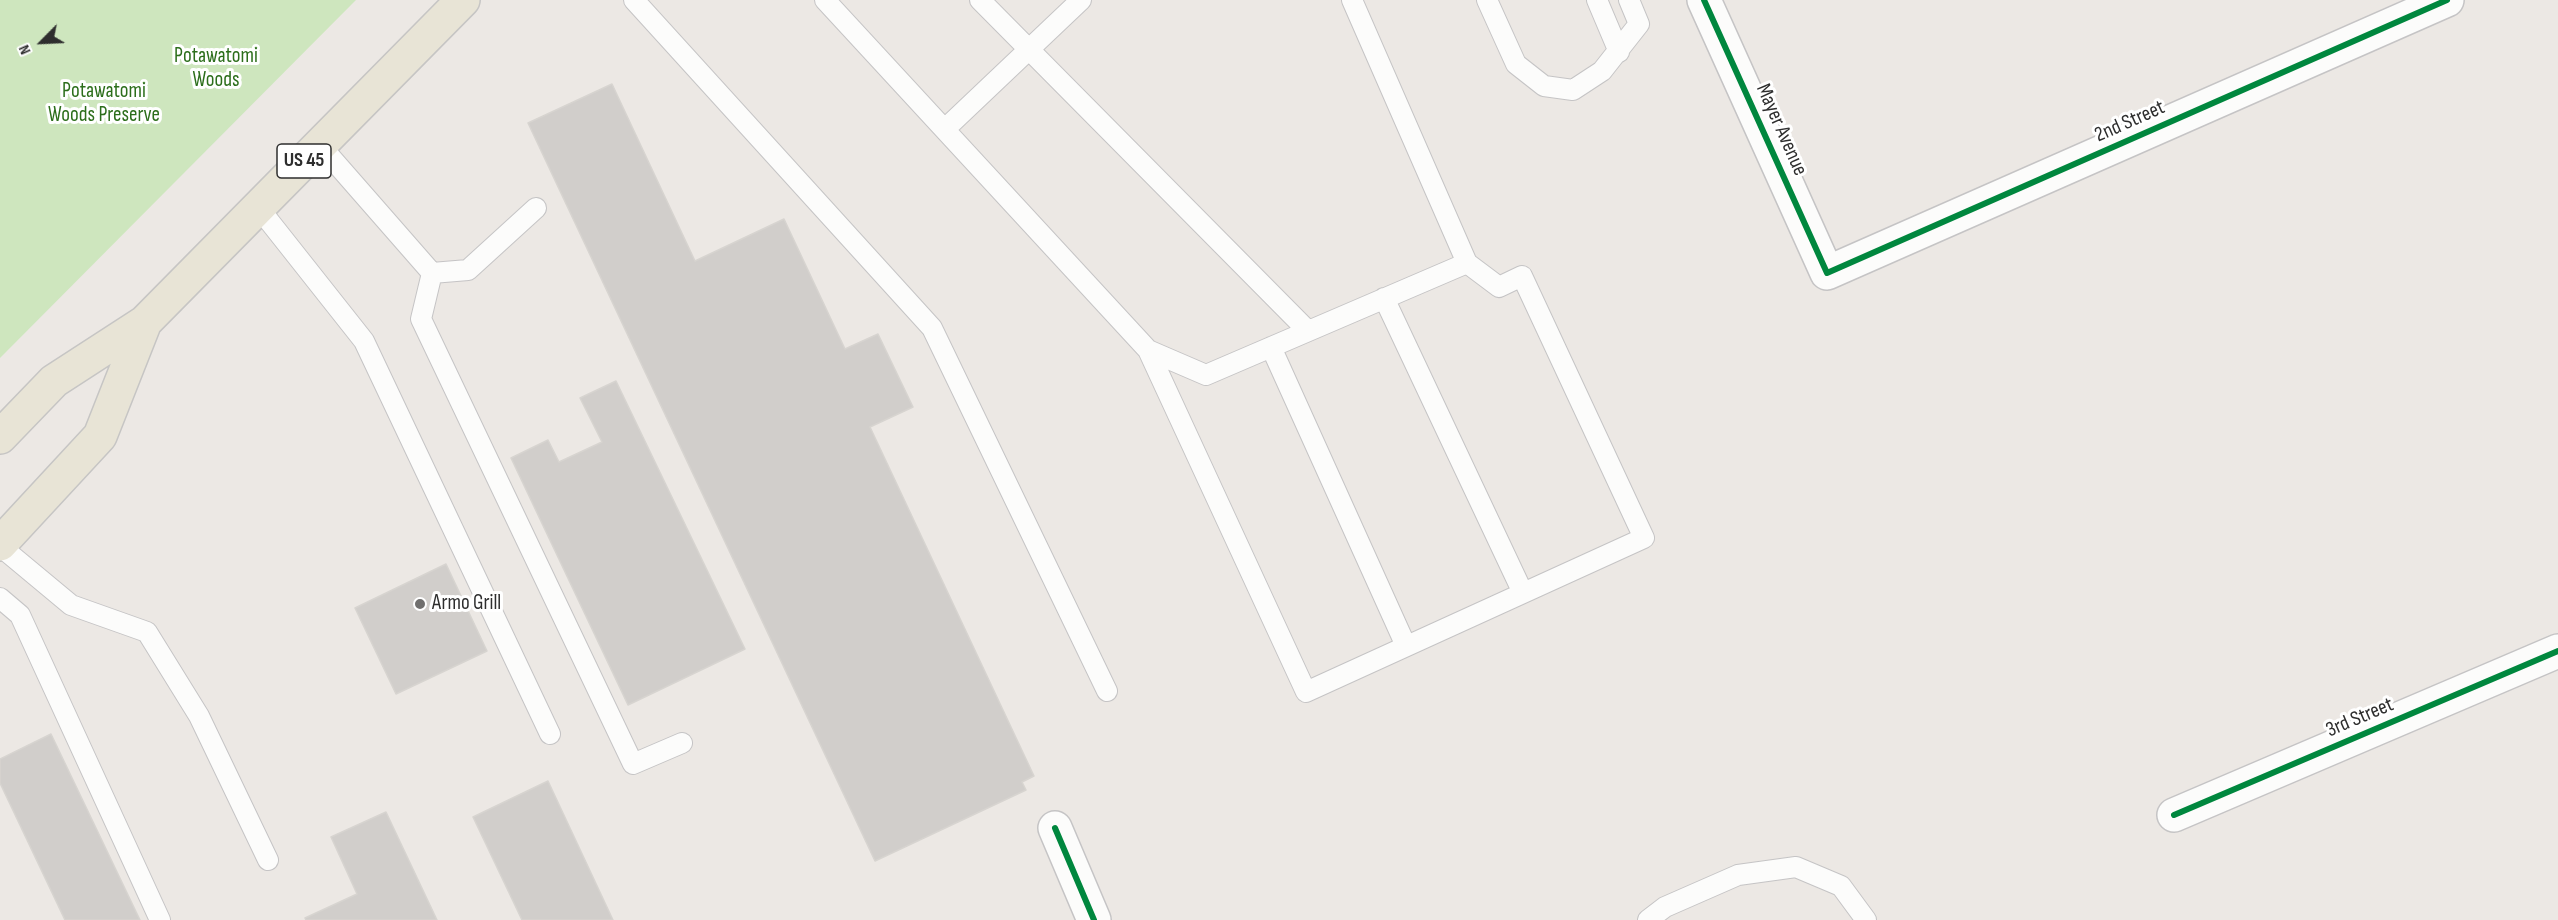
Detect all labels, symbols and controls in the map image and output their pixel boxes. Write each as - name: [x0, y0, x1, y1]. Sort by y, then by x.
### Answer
- north arrow: [12, 12, 72, 72]
- text: N: [15, 42, 36, 57]
- park label: Potawatomi Woods: [174, 44, 258, 94]
- park label: Potawatomi Woods Preserve: [48, 79, 160, 129]
- street label: Mayer Avenue: [1750, 80, 1812, 180]
- street label: 2nd Street: [2091, 95, 2169, 149]
- road number: US 45: [277, 144, 331, 178]
- place label: Armo Grill: [432, 591, 501, 617]
- marker: Armo Grill: [413, 597, 427, 611]
- street label: 3rd Street: [2322, 693, 2398, 743]

